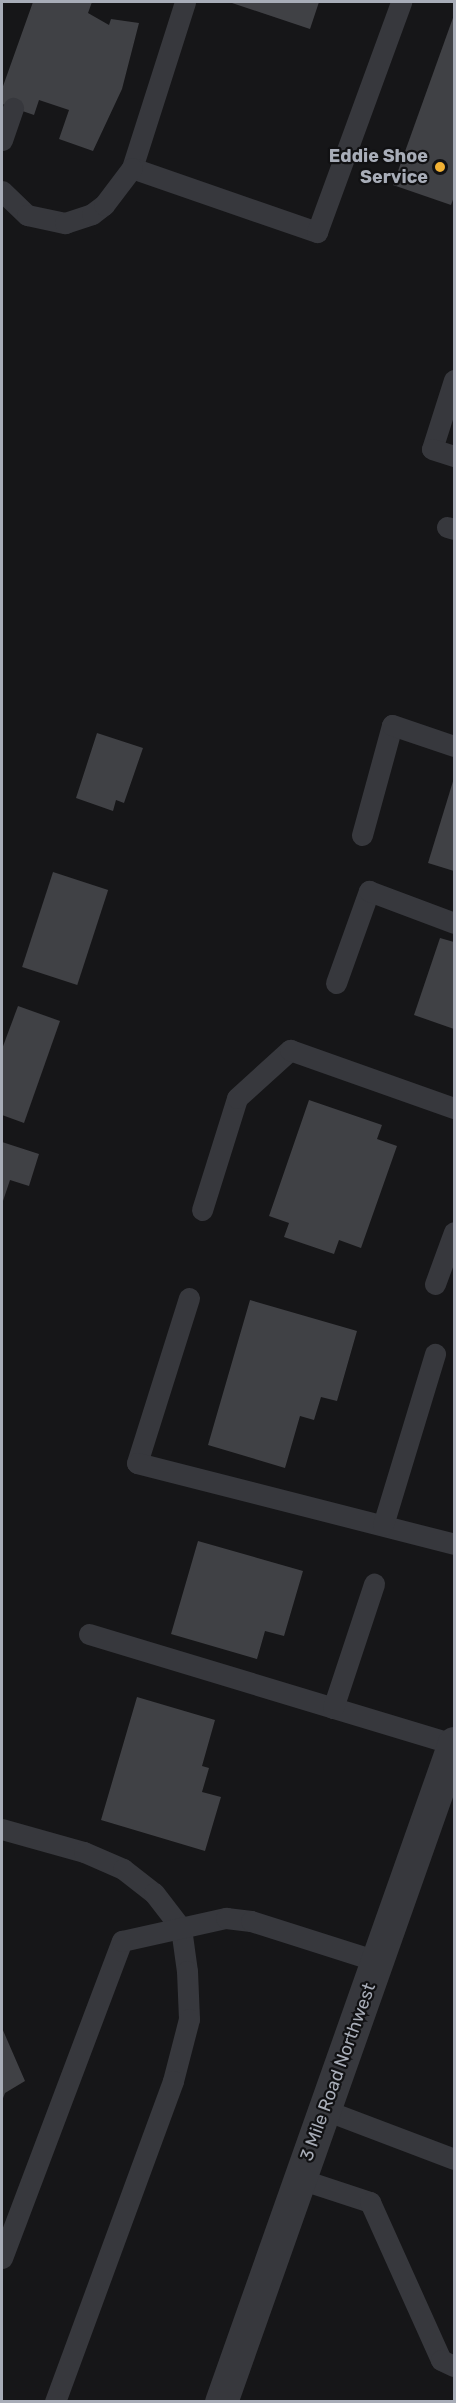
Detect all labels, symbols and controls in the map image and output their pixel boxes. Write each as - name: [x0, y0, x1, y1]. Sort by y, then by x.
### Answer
- place label: Eddie Shoe Service: [329, 146, 428, 188]
- marker: Eddie Shoe Service: [433, 160, 447, 174]
- street label: 3 Mile Road Northwest: [296, 1980, 380, 2164]

